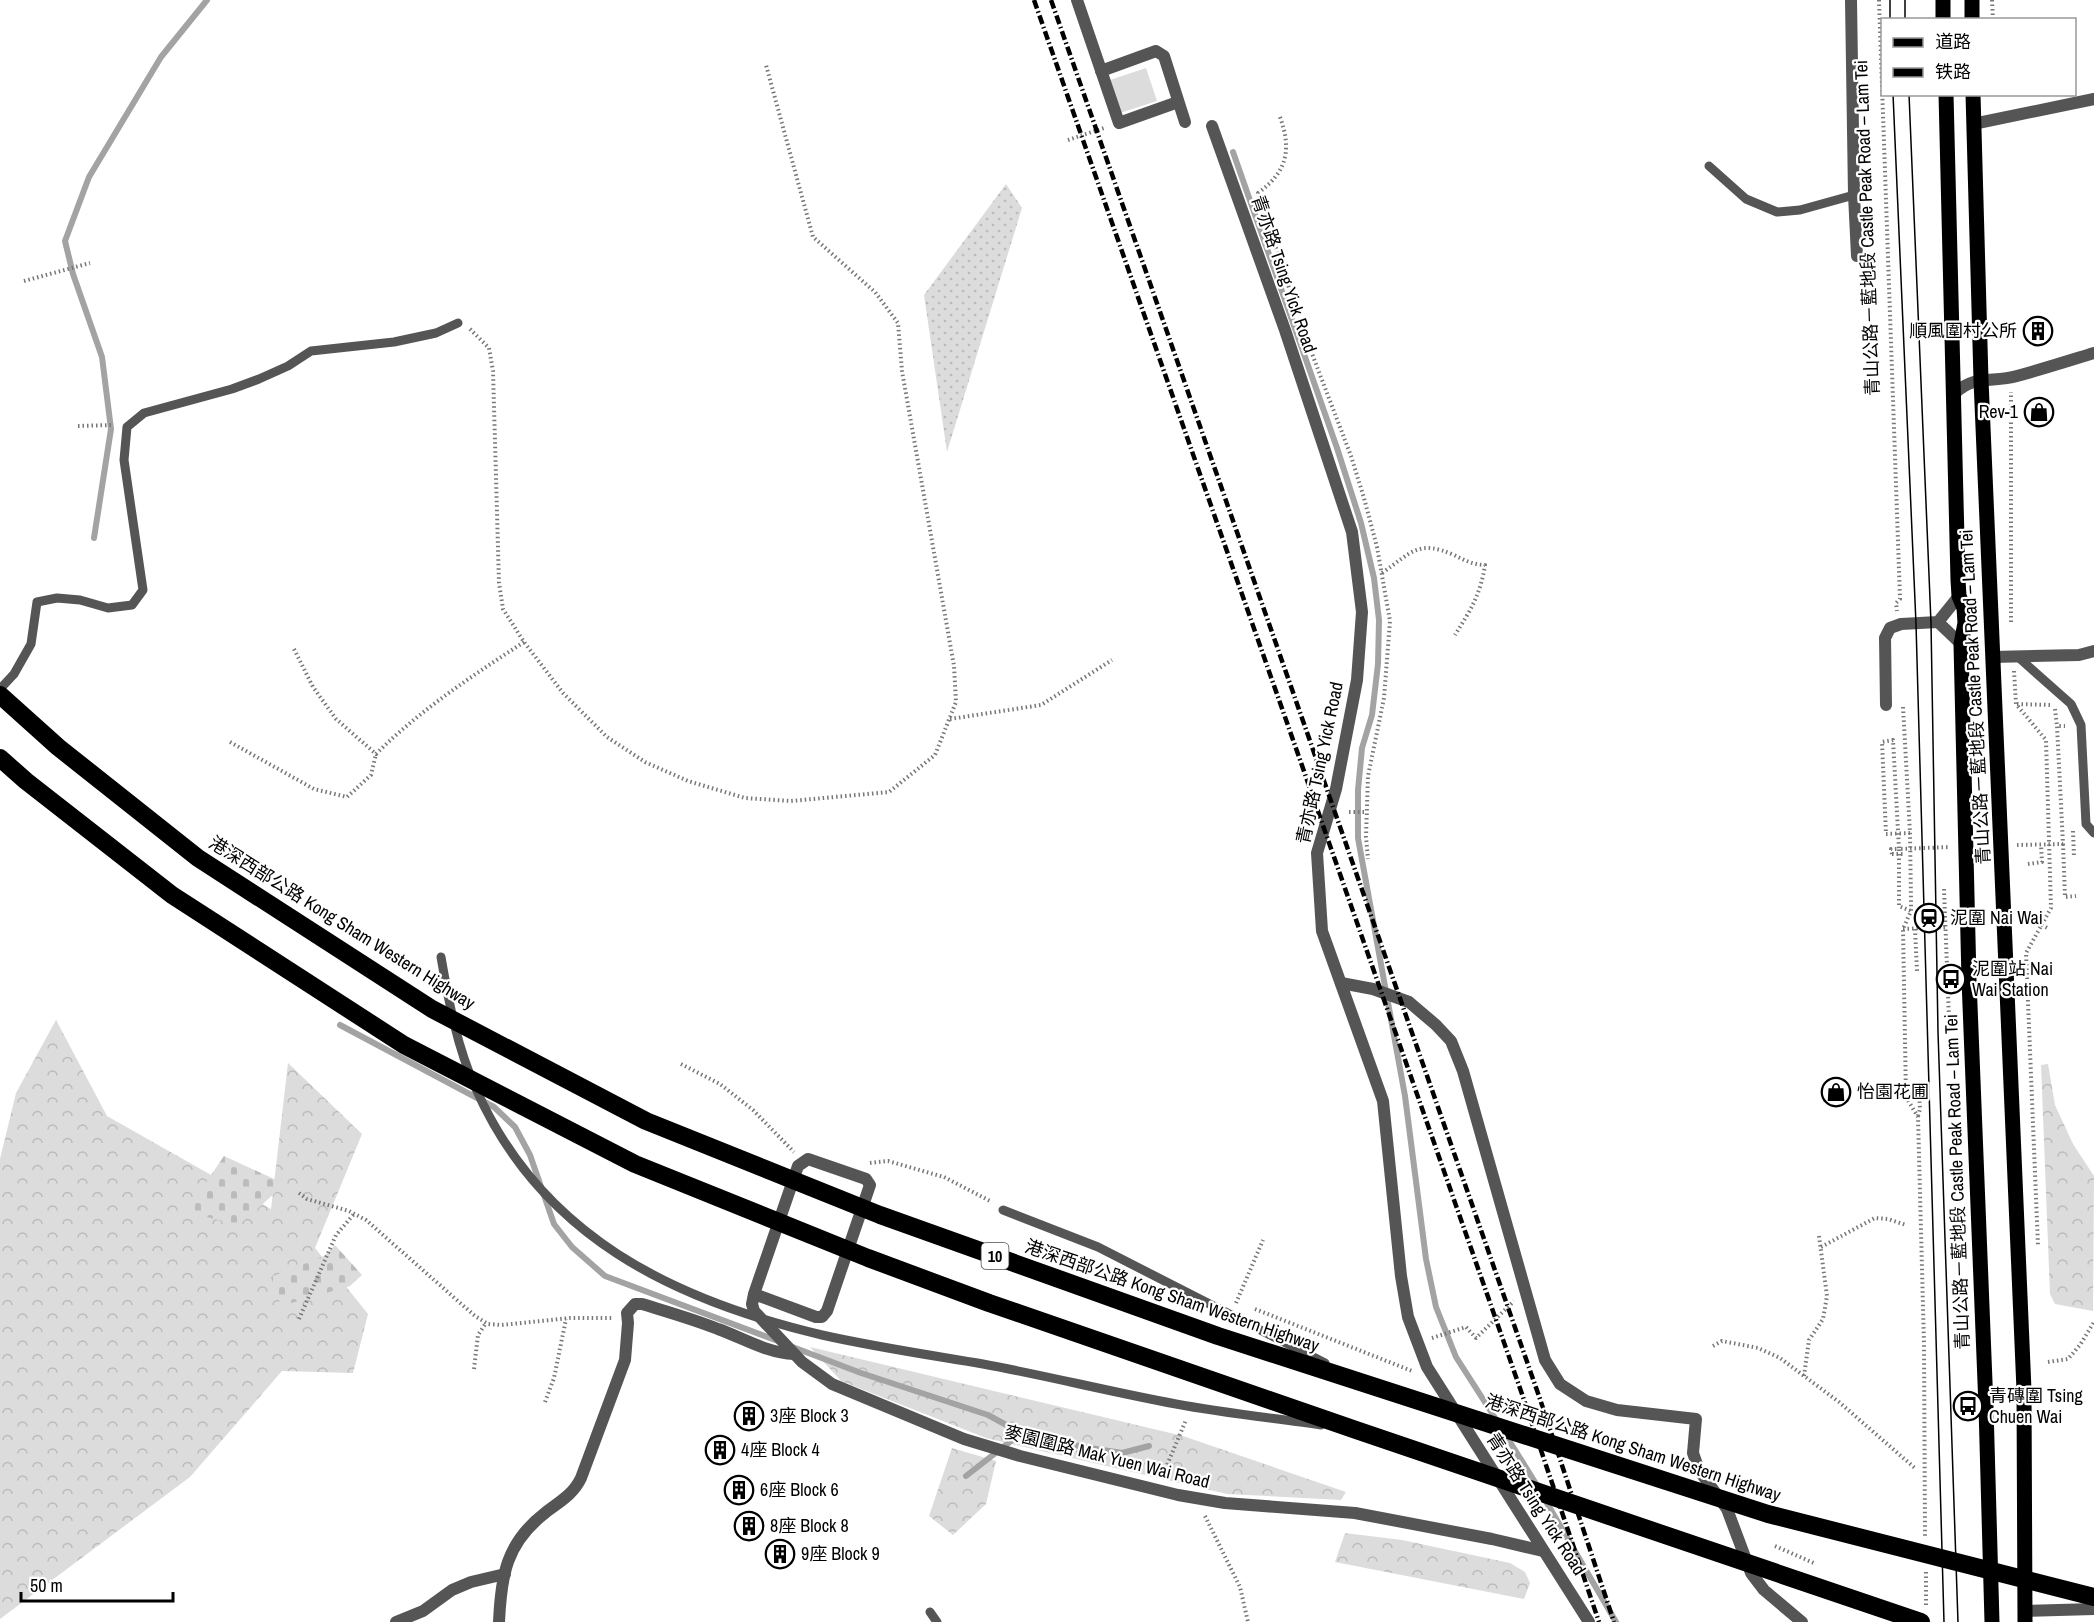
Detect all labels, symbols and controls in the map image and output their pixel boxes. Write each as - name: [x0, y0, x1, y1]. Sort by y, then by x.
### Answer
- legend: [1881, 18, 2076, 96]
- text: 道路: [1935, 29, 1971, 54]
- text: 铁路: [1935, 59, 1971, 84]
- street label: 青山公路－藍地段 Castle Peak Road – Lam Tei: [1848, 60, 1885, 396]
- street label: 青亦路 Tsing Yick Road: [1246, 192, 1323, 356]
- building icon: 順風圍村公所: [2022, 315, 2054, 347]
- place label: 順風圍村公所: [1909, 318, 2017, 343]
- shop icon: Rev-1: [2023, 396, 2055, 428]
- place label: Rev-1: [1979, 399, 2019, 424]
- street label: 青山公路－藍地段 Castle Peak Road – Lam Tei: [1953, 529, 1996, 865]
- street label: 青亦路 Tsing Yick Road: [1290, 680, 1349, 846]
- street label: 港深西部公路 Kong Sham Western Highway: [204, 830, 481, 1016]
- station icon: 泥圍 Nai Wai: [1913, 902, 1945, 934]
- place label: 泥圍 Nai Wai: [1950, 905, 2043, 930]
- place label: 泥圍站 Nai Wai Station: [1972, 956, 2053, 1002]
- bus stop icon: 泥圍站 Nai Wai Station: [1935, 963, 1967, 995]
- street label: 青山公路－藍地段 Castle Peak Road – Lam Tei: [1938, 1014, 1975, 1350]
- shop icon: 怡園花圃: [1820, 1076, 1852, 1108]
- place label: 怡園花圃: [1857, 1079, 1929, 1104]
- street label: 港深西部公路 Kong Sham Western Highway: [1022, 1233, 1323, 1358]
- road number: 10: [982, 1243, 1008, 1269]
- place label: 青磚圍 Tsing Chuen Wai: [1989, 1383, 2084, 1429]
- street label: 港深西部公路 Kong Sham Western Highway: [1482, 1388, 1785, 1507]
- bus stop icon: 青磚圍 Tsing Chuen Wai: [1952, 1390, 1984, 1422]
- building icon: 3座 Block 3: [733, 1400, 765, 1432]
- place label: 3座 Block 3: [770, 1403, 849, 1428]
- street label: 麥園圍路 Mak Yuen Wai Road: [1002, 1419, 1212, 1494]
- street label: 青亦路 Tsing Yick Road: [1481, 1428, 1592, 1580]
- building icon: 4座 Block 4: [704, 1434, 736, 1466]
- place label: 4座 Block 4: [741, 1437, 820, 1462]
- building icon: 6座 Block 6: [723, 1474, 755, 1506]
- place label: 6座 Block 6: [760, 1477, 839, 1502]
- building icon: 8座 Block 8: [733, 1510, 765, 1542]
- place label: 8座 Block 8: [770, 1513, 849, 1538]
- building icon: 9座 Block 9: [764, 1538, 796, 1570]
- place label: 9座 Block 9: [801, 1541, 880, 1566]
- scale bar: [21, 1565, 172, 1603]
- text: 50 m: [30, 1573, 63, 1598]

